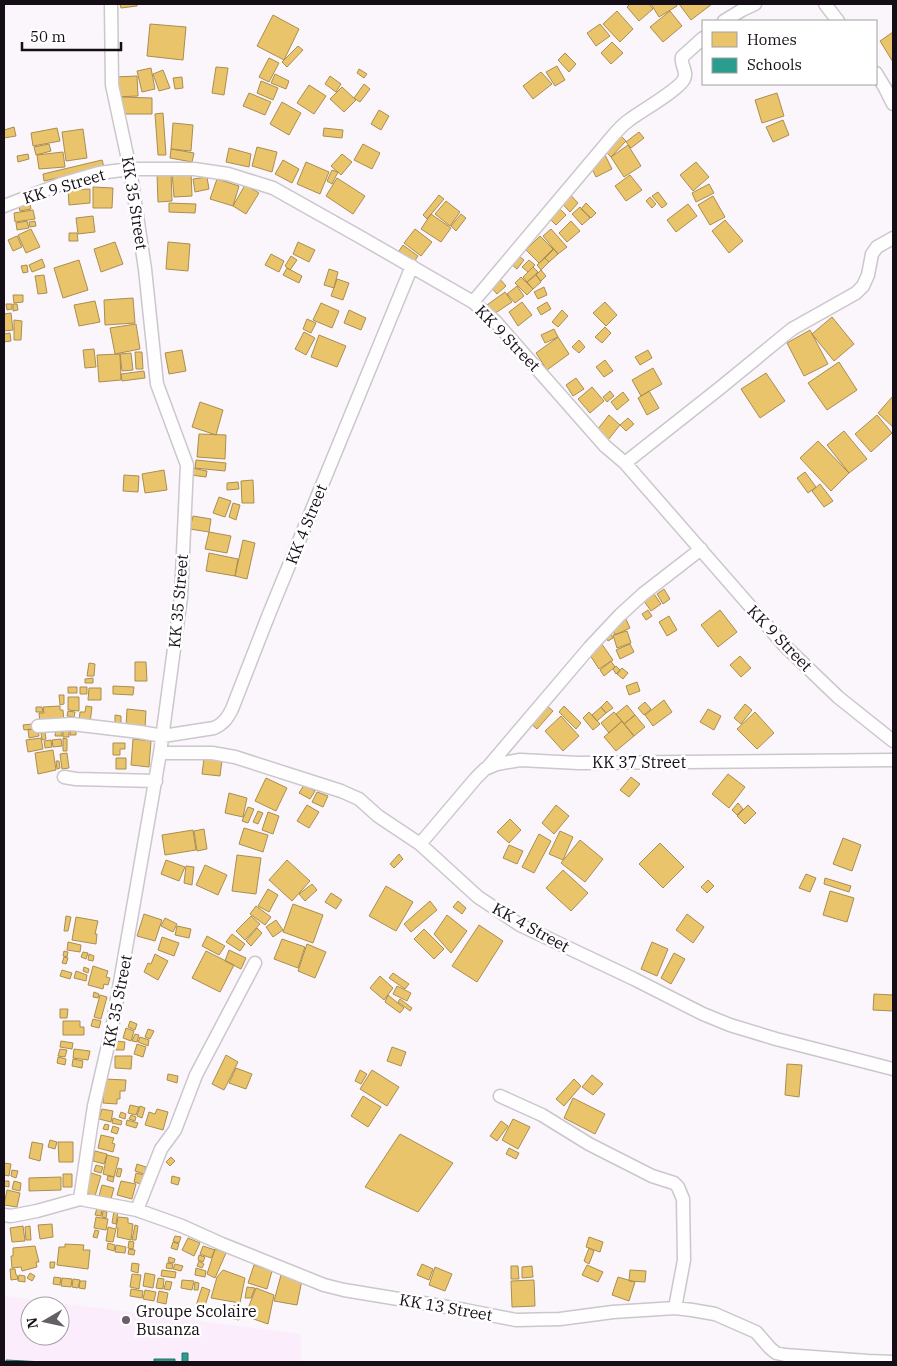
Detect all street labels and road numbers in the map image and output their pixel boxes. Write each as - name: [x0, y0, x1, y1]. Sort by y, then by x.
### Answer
- street label: KK 35 Street: [118, 155, 152, 251]
- street label: KK 9 Street: [21, 164, 108, 208]
- street label: KK 9 Street: [471, 301, 545, 376]
- street label: KK 4 Street: [281, 481, 331, 567]
- street label: KK 35 Street: [164, 553, 192, 649]
- street label: KK 9 Street: [743, 601, 817, 676]
- street label: KK 37 Street: [592, 752, 686, 772]
- street label: KK 4 Street: [489, 898, 573, 956]
- street label: KK 35 Street: [98, 953, 136, 1049]
- street label: KK 13 Street: [398, 1289, 494, 1325]

